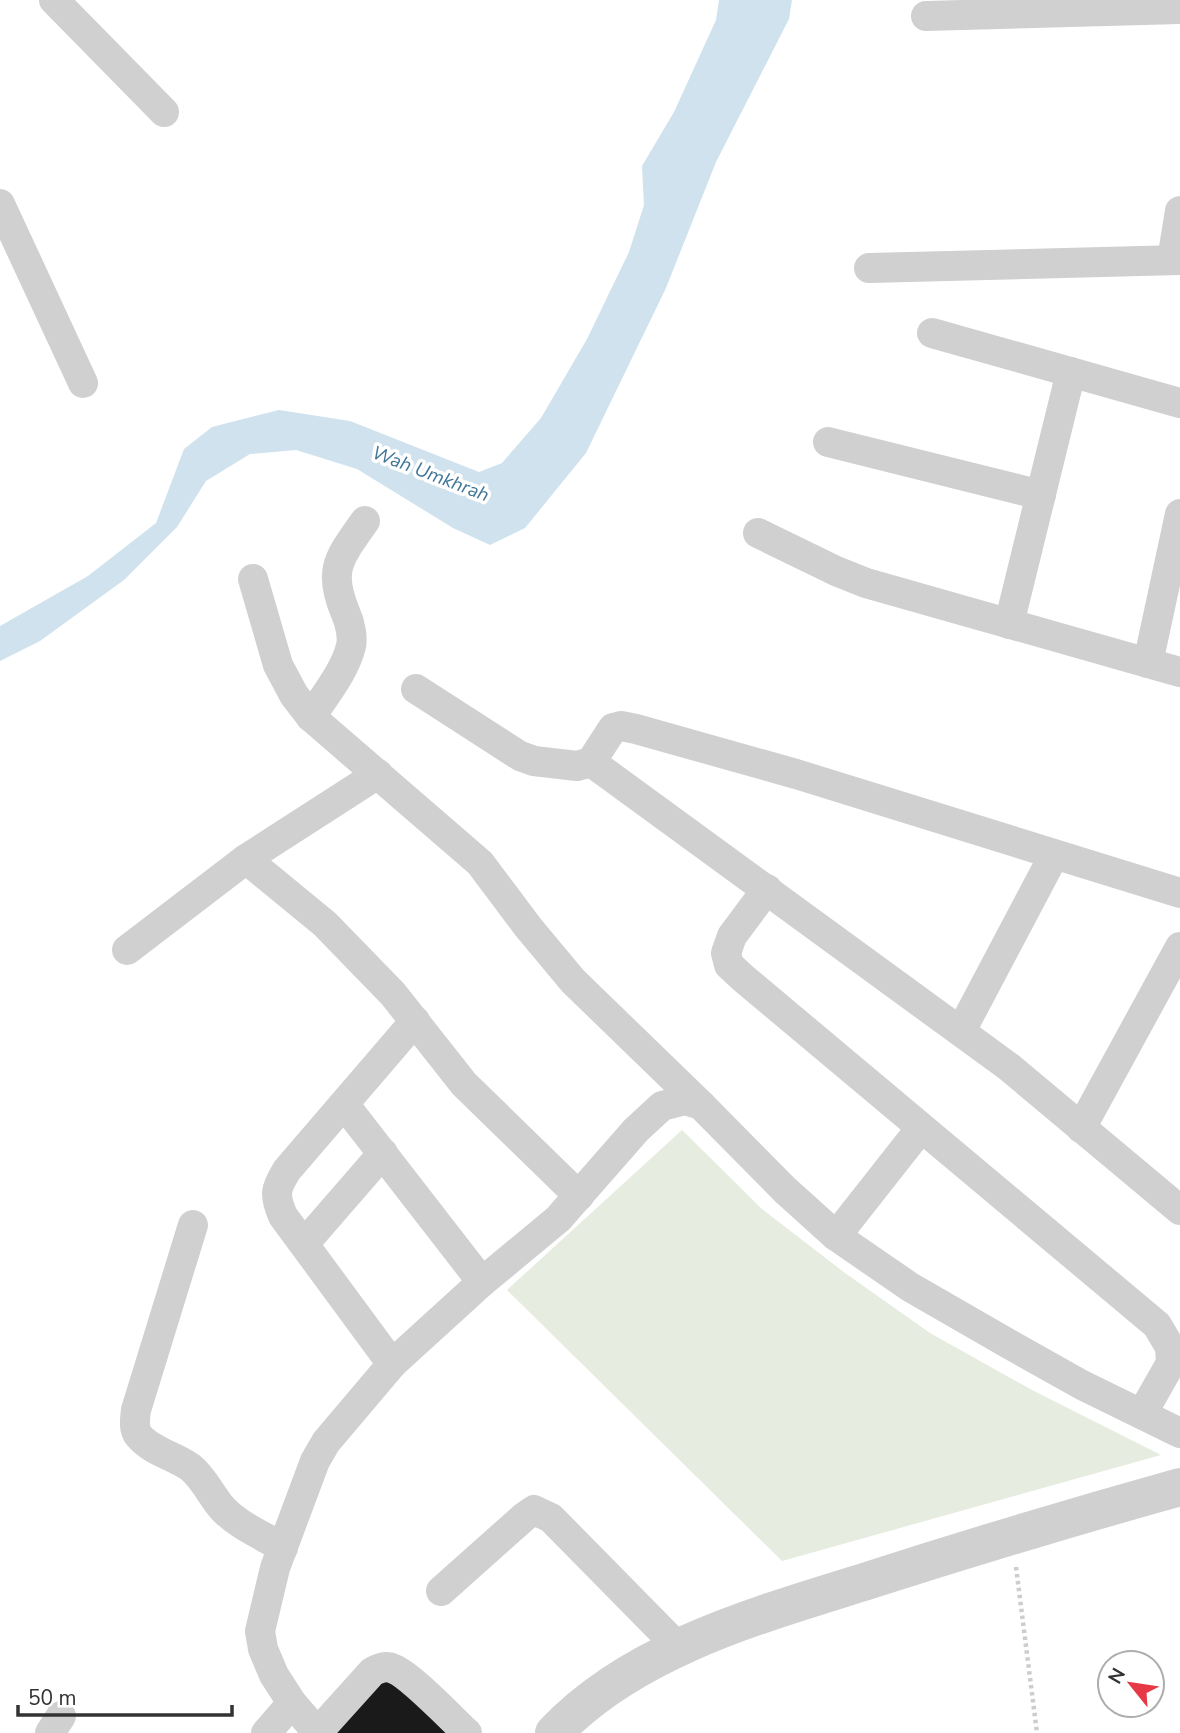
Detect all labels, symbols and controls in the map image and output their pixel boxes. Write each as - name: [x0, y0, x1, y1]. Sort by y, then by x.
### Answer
- water label: Wah Umkhrah: [368, 440, 493, 508]
- north arrow: [1096, 1649, 1166, 1719]
- text: N: [1102, 1663, 1132, 1689]
- scale bar: [18, 1674, 231, 1718]
- text: 50 m: [28, 1684, 77, 1712]

